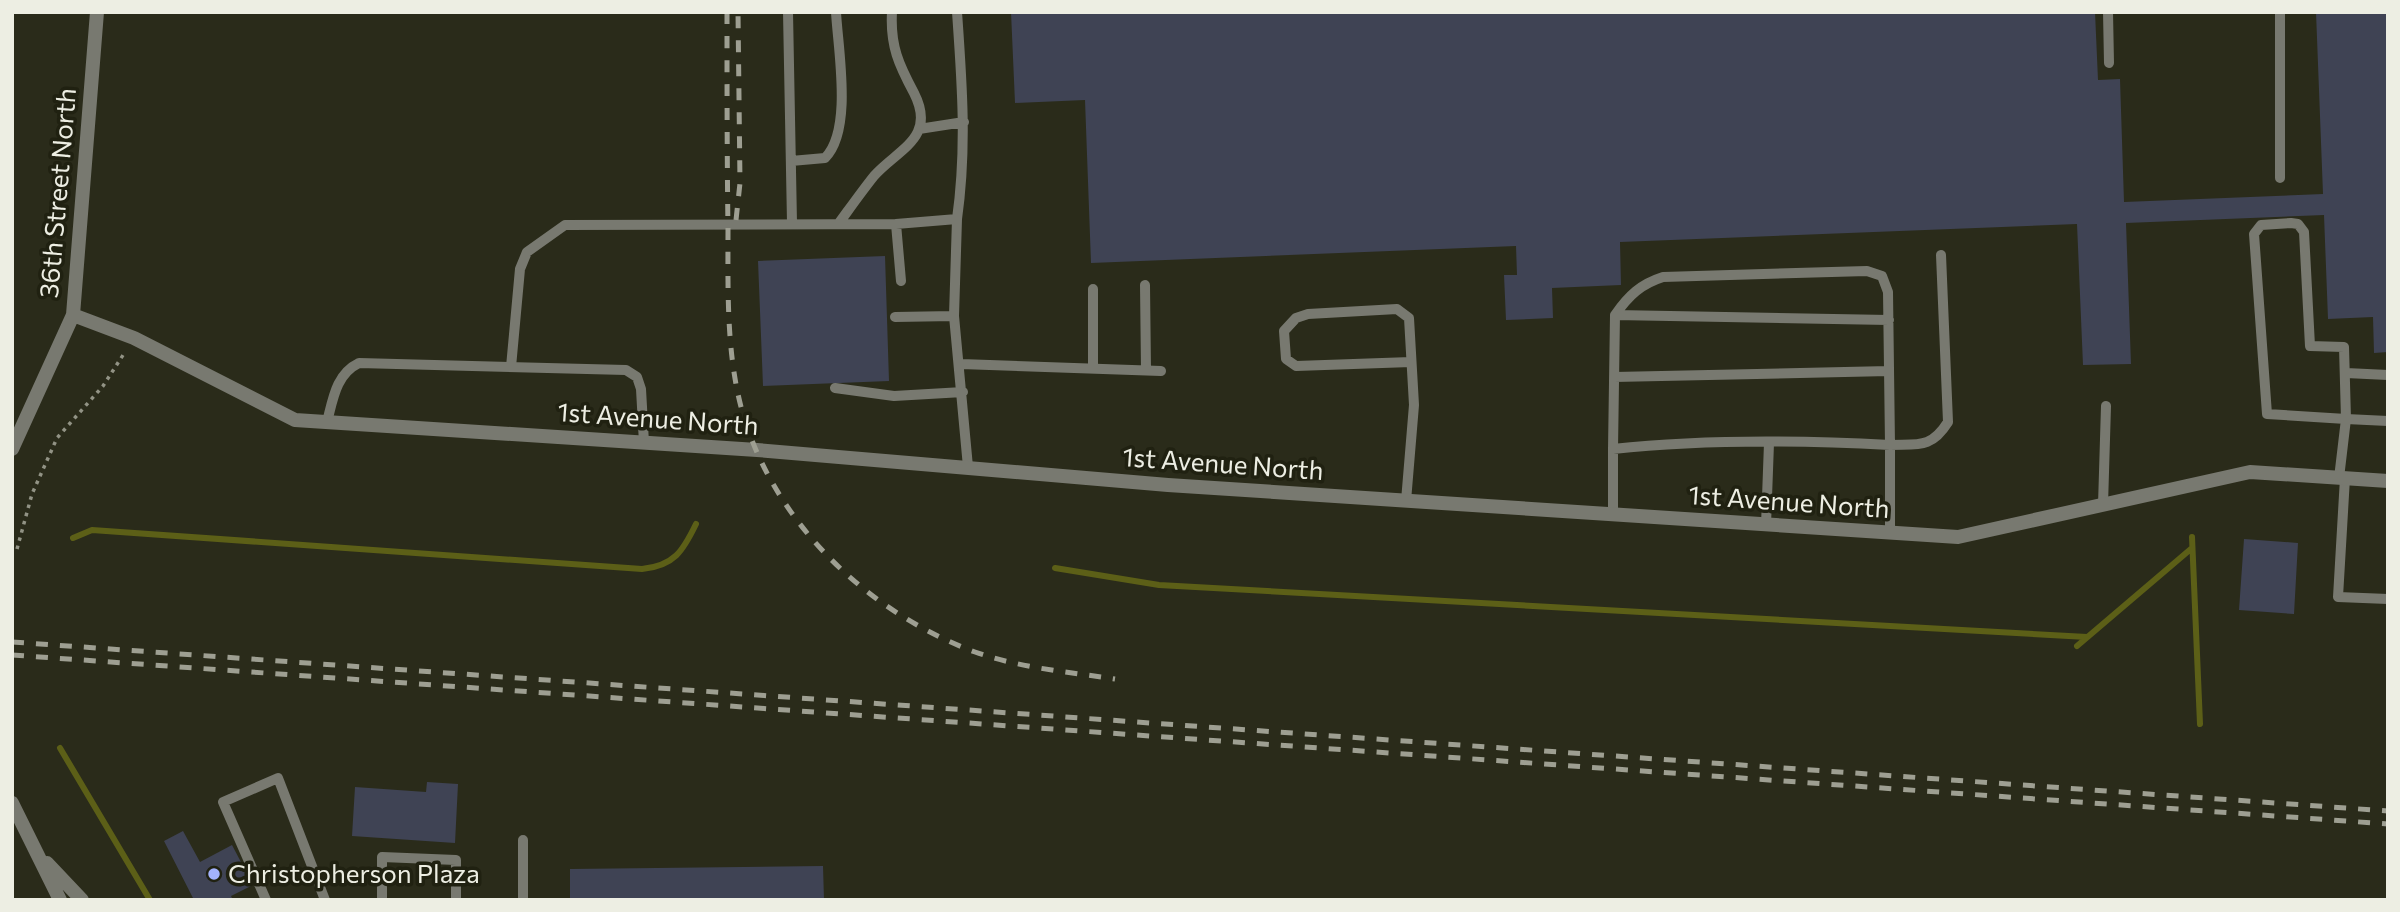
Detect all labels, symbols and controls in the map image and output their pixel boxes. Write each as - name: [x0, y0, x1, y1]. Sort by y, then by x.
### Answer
- street label: 36th Street North: [32, 87, 81, 299]
- street label: 1st Avenue North: [557, 395, 760, 440]
- street label: 1st Avenue North: [1122, 440, 1325, 485]
- street label: 1st Avenue North: [1688, 478, 1891, 523]
- place label: Christopherson Plaza: [228, 857, 480, 888]
- marker: Christopherson Plaza: [206, 866, 222, 882]

